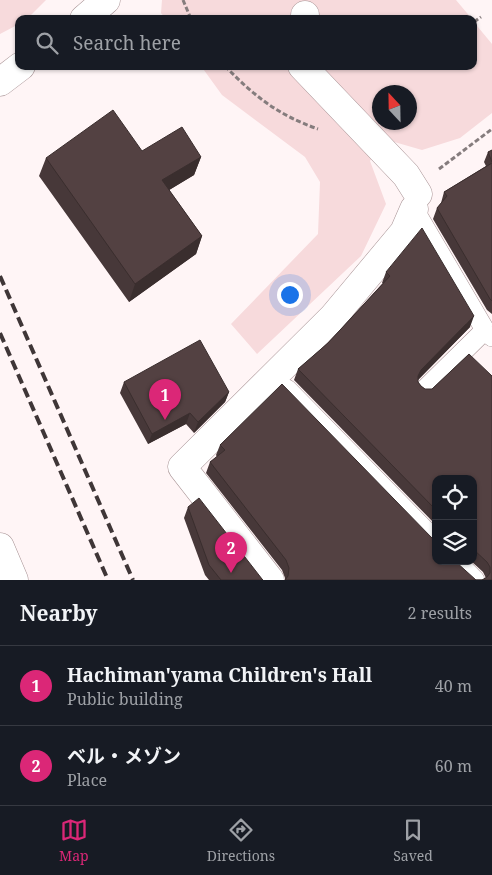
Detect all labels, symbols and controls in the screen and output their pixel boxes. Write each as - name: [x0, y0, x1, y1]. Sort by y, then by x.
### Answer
- search box: [15, 15, 477, 70]
- icon: search: [33, 29, 61, 57]
- text: Search here: [73, 30, 181, 56]
- north arrow: [372, 85, 417, 130]
- your location: [277, 282, 303, 308]
- pin: 1: [149, 379, 181, 420]
- map controls: [432, 475, 477, 565]
- button: locate: [432, 475, 477, 520]
- button: layers: [432, 520, 477, 565]
- pin: 2: [215, 532, 247, 573]
- text: Nearby: [20, 599, 98, 627]
- text: 2 results: [408, 602, 472, 624]
- text: Hachiman'yama Children's Hall: [67, 662, 372, 688]
- text: 1: [31, 675, 41, 697]
- text: 40 m: [435, 675, 472, 697]
- text: Public building: [67, 688, 183, 710]
- text: ベル・メゾン: [67, 743, 181, 769]
- text: 2: [31, 755, 41, 777]
- text: 60 m: [435, 755, 472, 777]
- text: Place: [67, 769, 107, 791]
- tab: Map: [59, 816, 89, 865]
- tab: Directions: [207, 816, 275, 865]
- tab: Saved: [393, 816, 433, 865]

